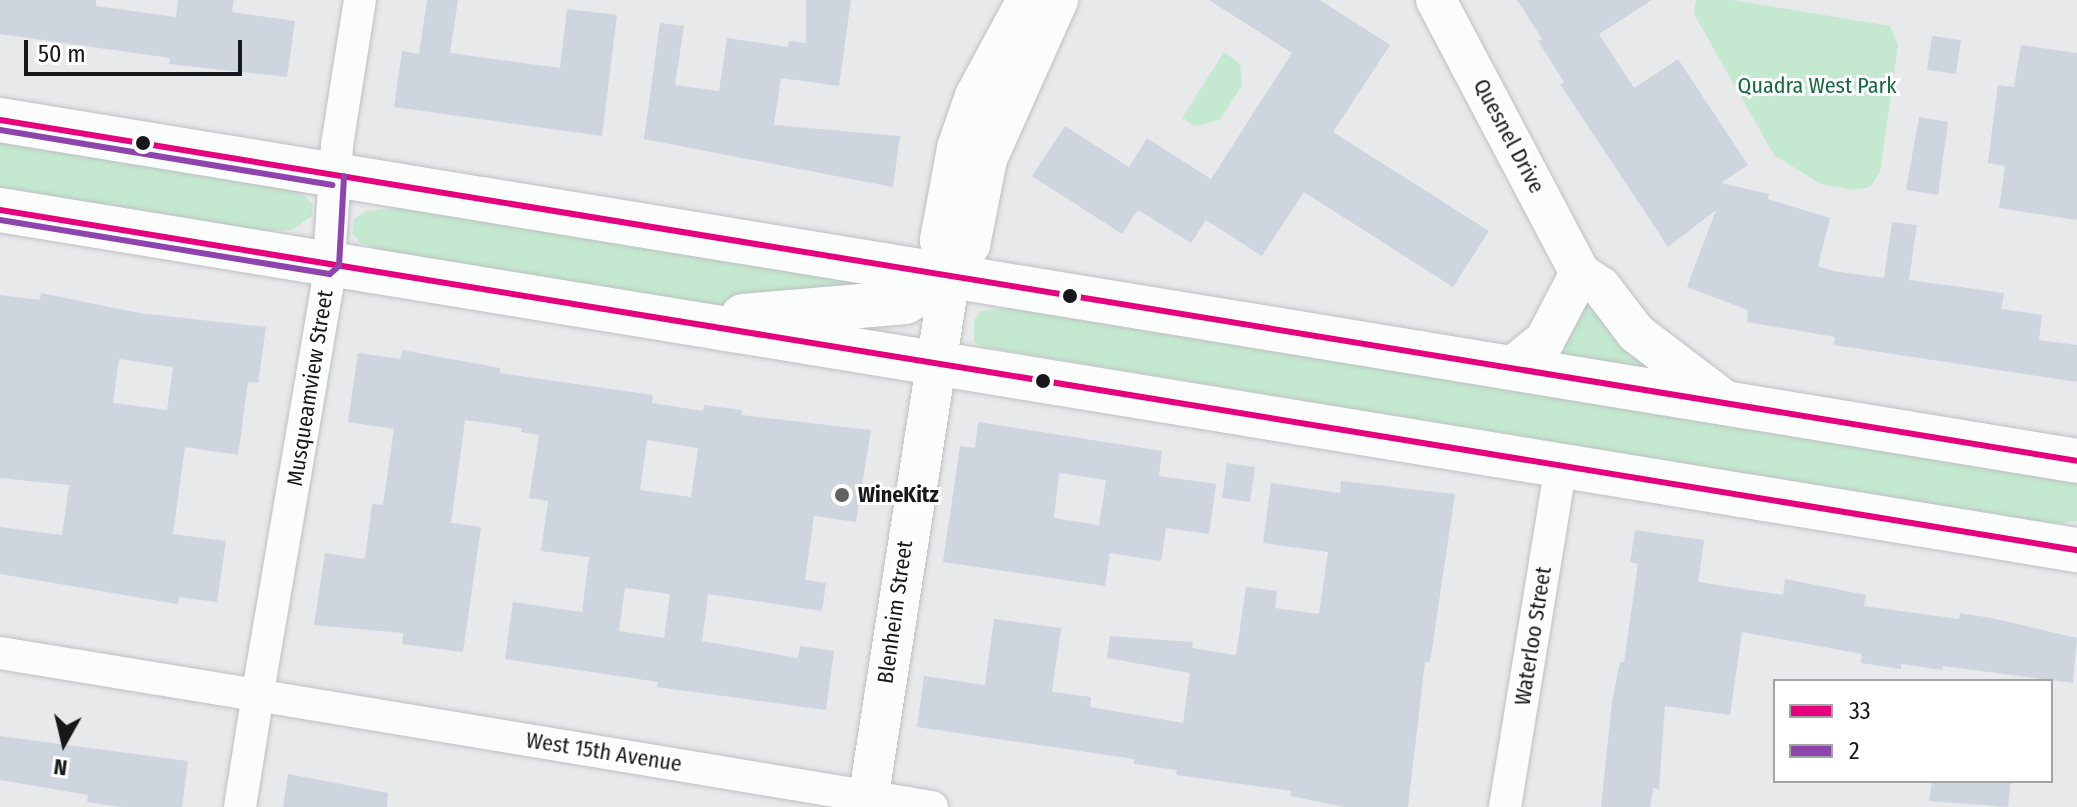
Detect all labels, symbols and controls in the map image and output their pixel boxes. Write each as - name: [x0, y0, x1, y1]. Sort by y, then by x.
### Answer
- scale bar: [28, 24, 246, 74]
- text: 50 m: [38, 40, 86, 68]
- park label: Quadra West Park: [1738, 73, 1896, 99]
- street label: Quesnel Drive: [1468, 74, 1550, 198]
- unlabelled marker: [135, 135, 151, 151]
- street label: Musqueamview Street: [281, 288, 339, 488]
- unlabelled marker: [1062, 288, 1078, 304]
- unlabelled marker: [1035, 373, 1051, 389]
- place label: WineKitz: [858, 482, 939, 508]
- marker: WineKitz: [833, 486, 851, 504]
- street label: Blenheim Street: [872, 539, 918, 685]
- street label: Waterloo Street: [1509, 565, 1557, 707]
- legend: [1773, 679, 2053, 783]
- text: 33: [1849, 697, 1871, 725]
- north arrow: [24, 703, 104, 783]
- street label: West 15th Avenue: [524, 727, 684, 777]
- text: 2: [1849, 737, 1860, 765]
- text: N: [52, 753, 69, 782]

